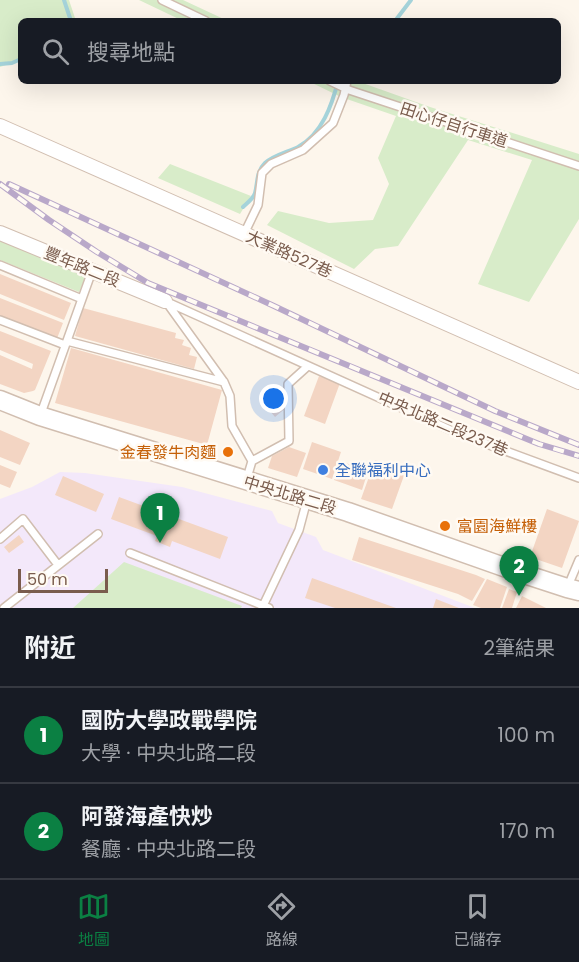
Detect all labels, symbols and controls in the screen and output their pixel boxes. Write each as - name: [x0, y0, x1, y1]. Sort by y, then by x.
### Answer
- search box: [18, 18, 561, 84]
- icon: search: [39, 35, 72, 68]
- text: 搜尋地點: [87, 37, 175, 68]
- street label: 田心仔自行車道: [397, 97, 511, 153]
- street label: 大業路527巷: [242, 225, 336, 283]
- street label: 豐年路二段: [41, 241, 123, 293]
- your location: [259, 384, 288, 413]
- street label: 中央北路二段237巷: [374, 386, 512, 462]
- place label: 金春發牛肉麵: [120, 441, 216, 464]
- marker: 金春發牛肉麵: [221, 445, 235, 459]
- place label: 全聯福利中心: [335, 459, 431, 482]
- marker: 全聯福利中心: [316, 463, 330, 477]
- street label: 中央北路二段: [241, 470, 339, 520]
- pin: 1: [140, 494, 180, 543]
- place label: 富園海鮮樓: [457, 515, 537, 538]
- marker: 富園海鮮樓: [438, 519, 452, 533]
- pin: 2: [500, 546, 538, 596]
- scale bar: [18, 566, 108, 594]
- text: 50 m: [27, 568, 68, 591]
- text: 附近: [24, 630, 76, 666]
- text: 2筆結果: [484, 634, 555, 662]
- text: 國防大學政戰學院: [81, 705, 257, 736]
- text: 1: [40, 721, 47, 749]
- text: 100 m: [498, 721, 555, 749]
- text: 大學 · 中央北路二段: [81, 739, 256, 767]
- text: 阿發海產快炒: [81, 801, 213, 832]
- text: 2: [38, 817, 49, 845]
- text: 170 m: [499, 817, 555, 845]
- text: 餐廳 · 中央北路二段: [81, 835, 256, 863]
- tab: 地圖: [77, 890, 110, 952]
- tab: 路線: [265, 890, 298, 952]
- tab: 已儲存: [453, 890, 501, 952]

